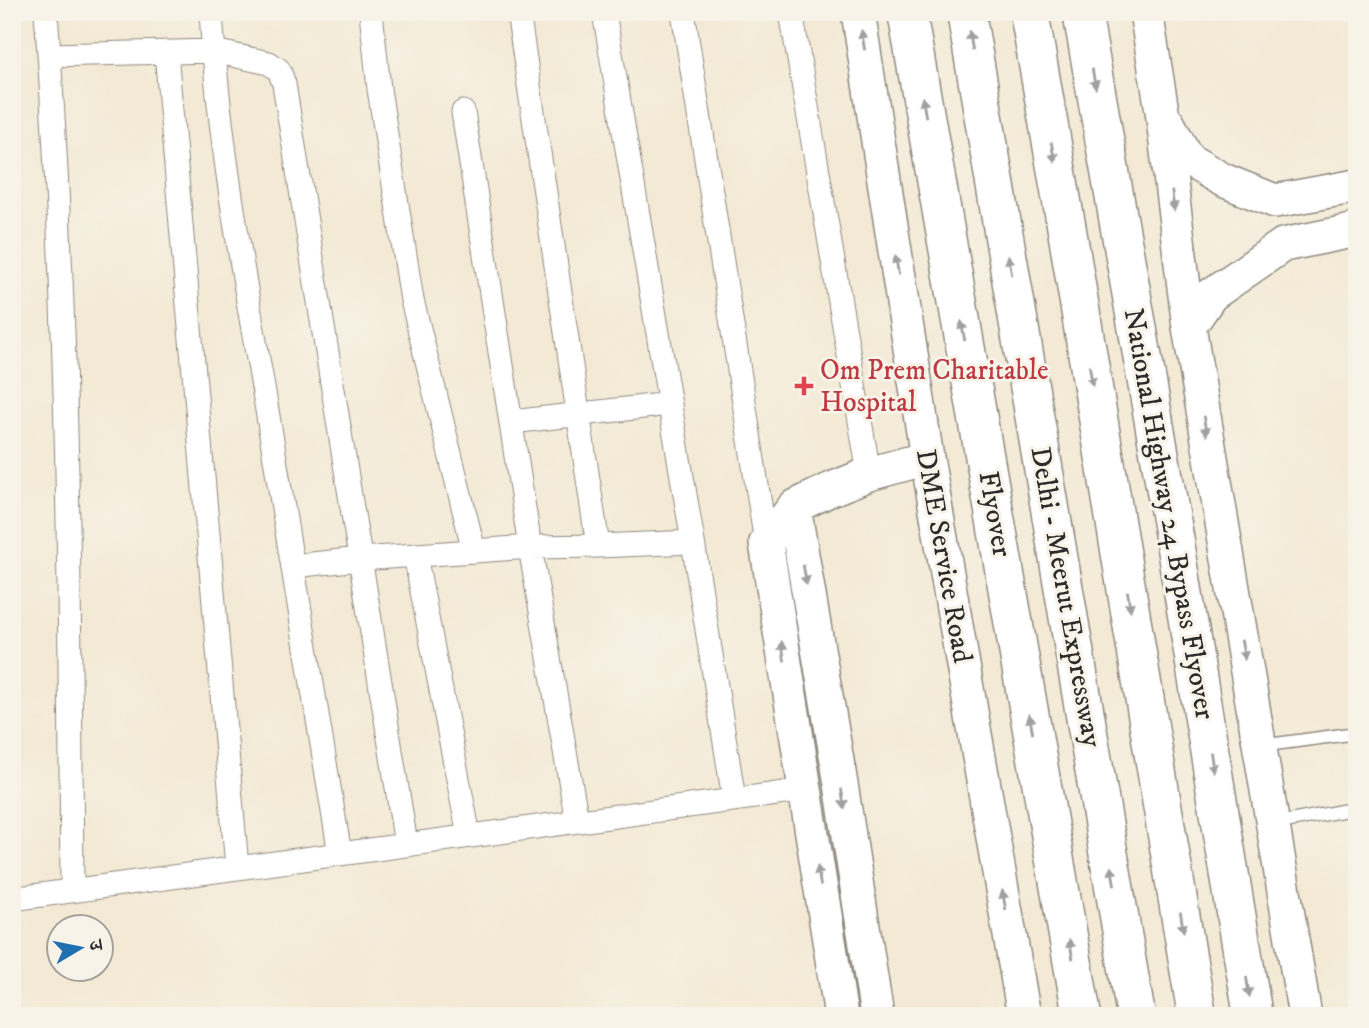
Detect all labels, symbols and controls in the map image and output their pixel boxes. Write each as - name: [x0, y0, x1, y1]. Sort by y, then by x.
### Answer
- one-way arrow: [857, 29, 868, 51]
- one-way arrow: [965, 30, 976, 52]
- one-way arrow: [1089, 69, 1100, 91]
- one-way arrow: [918, 96, 929, 118]
- one-way arrow: [1048, 141, 1059, 163]
- one-way arrow: [1167, 190, 1178, 212]
- one-way arrow: [892, 254, 903, 276]
- one-way arrow: [1004, 254, 1015, 276]
- street label: National Highway 24 Bypass Flyover: [1116, 306, 1222, 723]
- one-way arrow: [957, 320, 968, 342]
- place label: Om Prem Charitable Hospital: [820, 353, 1049, 420]
- one-way arrow: [1086, 365, 1097, 387]
- marker: Om Prem Charitable Hospital: [794, 376, 814, 396]
- one-way arrow: [1200, 415, 1211, 437]
- street label: Delhi - Meerut Expressway: [1022, 444, 1110, 751]
- street label: DME Service Road: [908, 446, 980, 666]
- street label: Flyover: [970, 468, 1020, 560]
- one-way arrow: [800, 564, 811, 586]
- one-way arrow: [1124, 590, 1135, 612]
- one-way arrow: [777, 640, 788, 662]
- one-way arrow: [1238, 640, 1249, 662]
- one-way arrow: [1026, 713, 1037, 735]
- one-way arrow: [1207, 751, 1218, 773]
- one-way arrow: [838, 788, 849, 810]
- one-way arrow: [813, 865, 824, 887]
- one-way arrow: [1107, 865, 1118, 887]
- one-way arrow: [998, 889, 1009, 911]
- one-way arrow: [1177, 911, 1188, 933]
- north arrow: [46, 912, 116, 982]
- text: उ: [83, 937, 108, 953]
- one-way arrow: [1065, 937, 1076, 959]
- one-way arrow: [1243, 976, 1254, 998]

